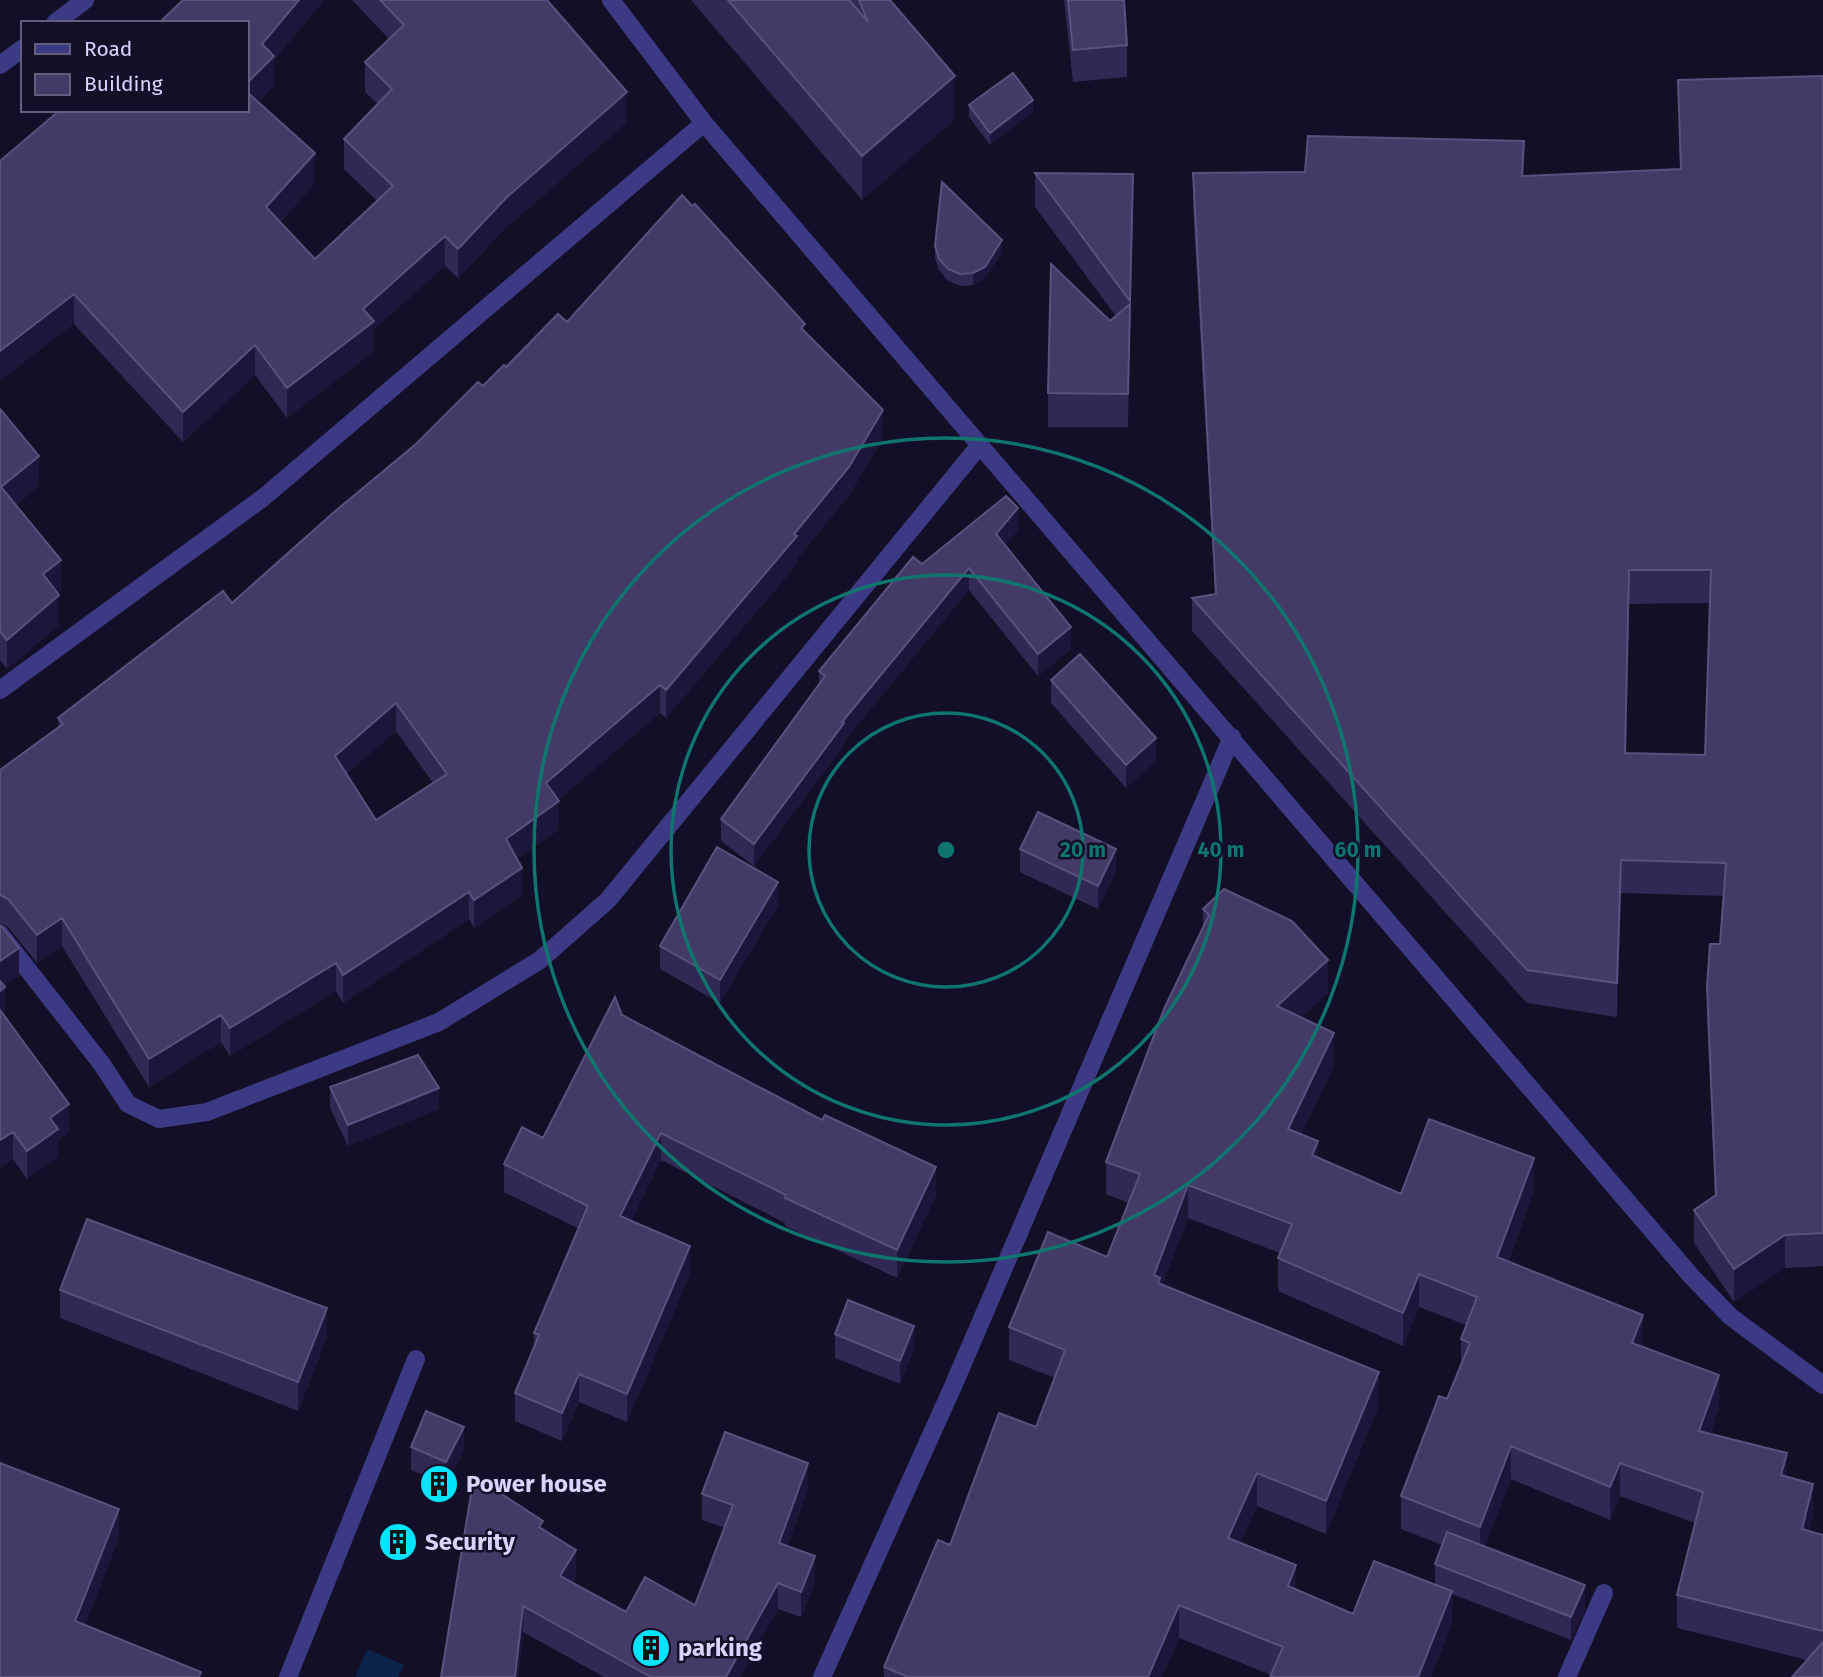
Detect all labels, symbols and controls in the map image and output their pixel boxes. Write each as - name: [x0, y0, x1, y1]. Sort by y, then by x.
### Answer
- legend: [21, 21, 248, 112]
- text: Road: [84, 36, 132, 62]
- text: Building: [84, 71, 163, 97]
- text: 20 m: [1060, 837, 1106, 863]
- text: 40 m: [1198, 837, 1244, 863]
- text: 60 m: [1335, 837, 1381, 863]
- centre of rings: [934, 838, 958, 862]
- building icon: Power house: [418, 1463, 460, 1505]
- place label: Power house: [466, 1470, 607, 1498]
- building icon: Security: [377, 1521, 419, 1563]
- place label: Security: [425, 1528, 515, 1556]
- building icon: parking: [630, 1627, 672, 1669]
- place label: parking: [678, 1634, 763, 1662]

